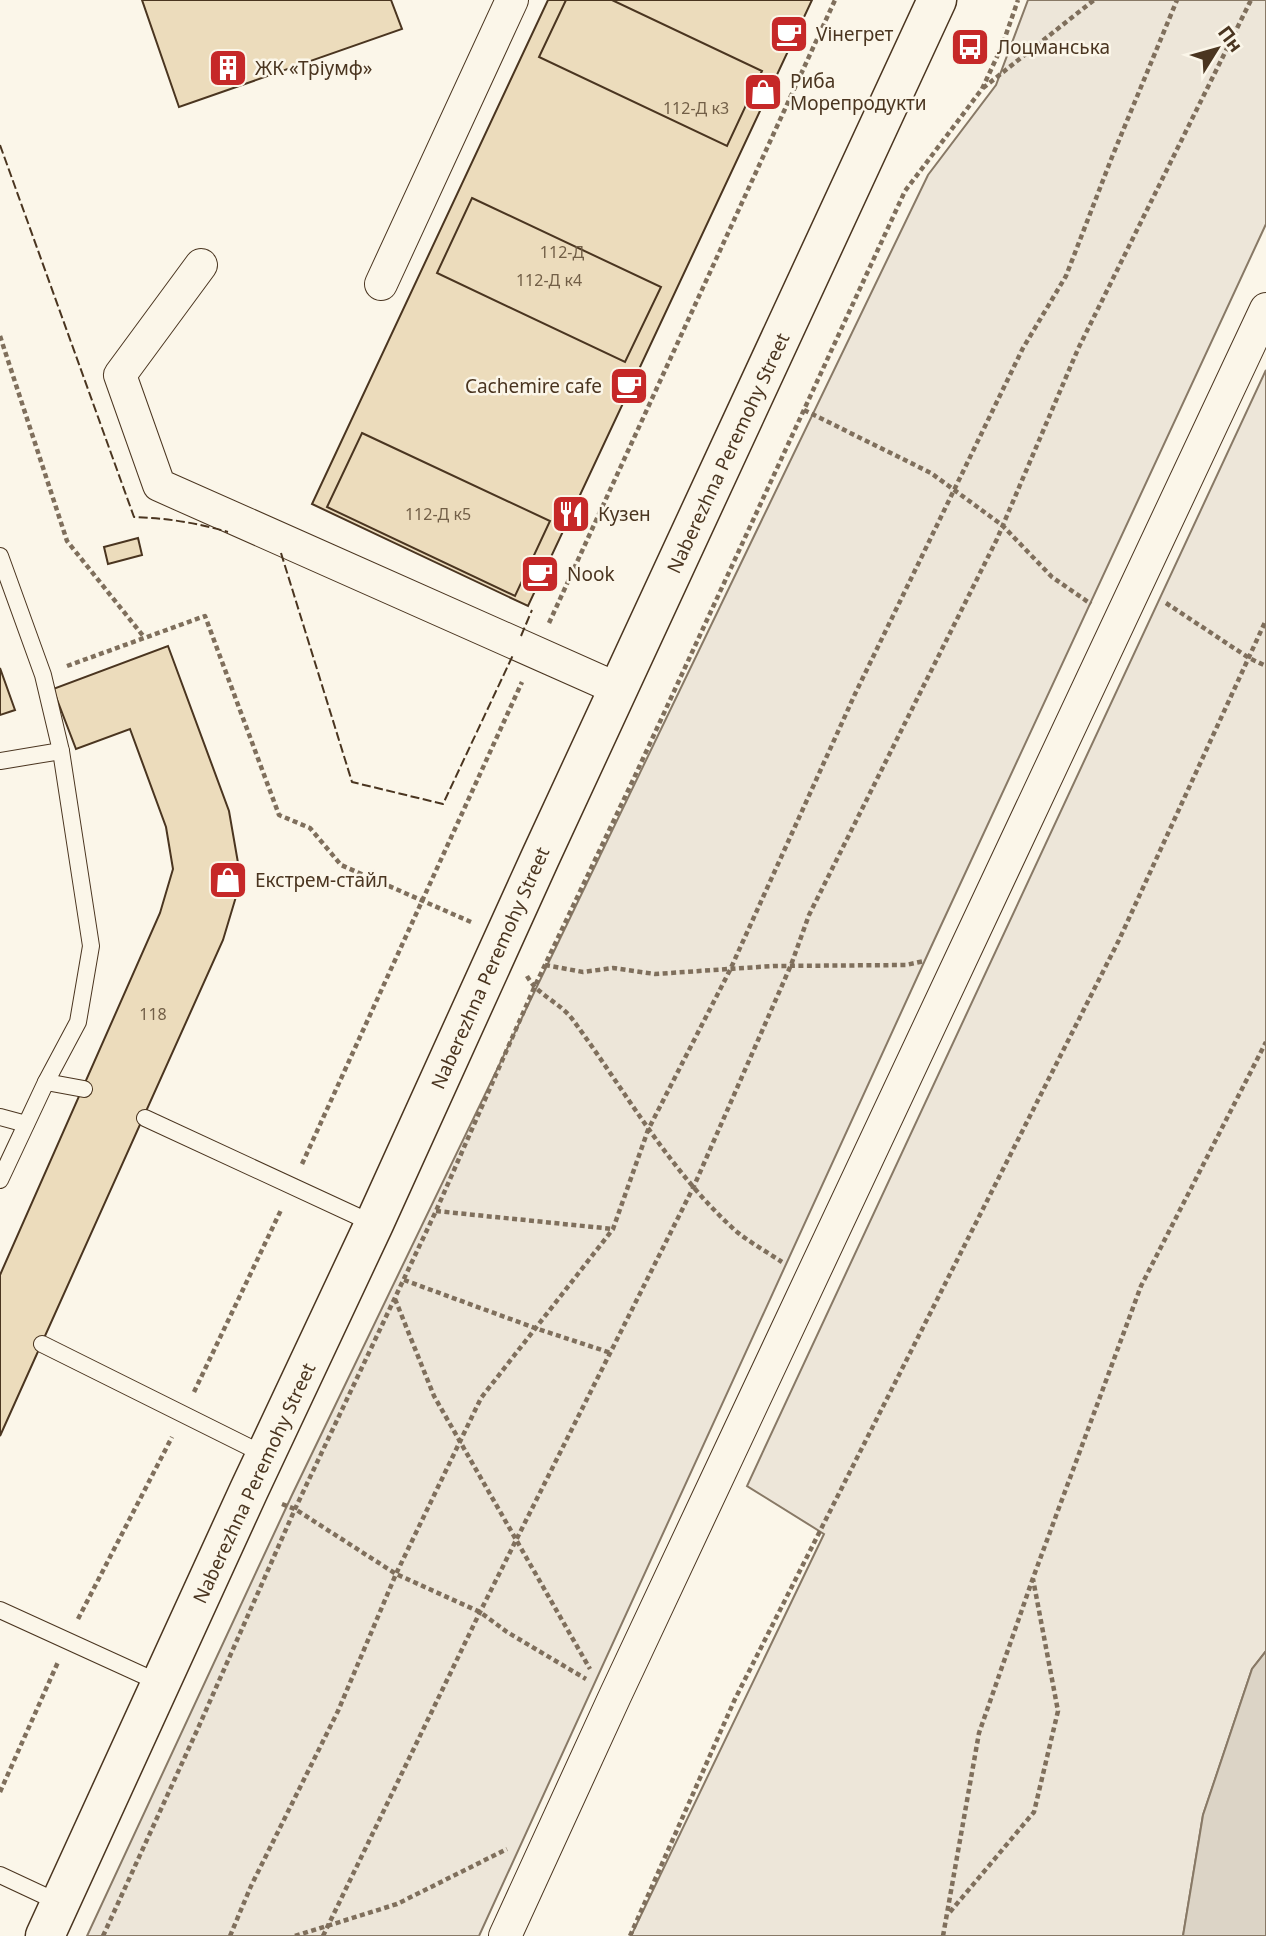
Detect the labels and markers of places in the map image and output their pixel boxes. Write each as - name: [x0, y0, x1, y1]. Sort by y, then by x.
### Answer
- cafe icon: Vінегрет: [768, 13, 810, 55]
- place label: Vінегрет: [816, 21, 894, 47]
- bus stop icon: Лоцманська: [949, 26, 991, 68]
- place label: Лоцманська: [997, 34, 1110, 60]
- building icon: ЖК «Тріумф»: [207, 47, 249, 89]
- place label: ЖК «Тріумф»: [255, 55, 373, 81]
- place label: Риба Морепродукти: [790, 68, 927, 116]
- shop icon: Риба Морепродукти: [742, 71, 784, 113]
- cafe icon: Cachemire cafe: [608, 365, 650, 407]
- place label: Cachemire cafe: [465, 373, 602, 399]
- restaurant icon: Кузен: [550, 493, 592, 535]
- place label: Кузен: [598, 501, 651, 527]
- cafe icon: Nook: [519, 553, 561, 595]
- place label: Nook: [567, 561, 615, 587]
- shop icon: Екстрем-стайл: [207, 859, 249, 901]
- place label: Екстрем-стайл: [255, 867, 388, 893]

